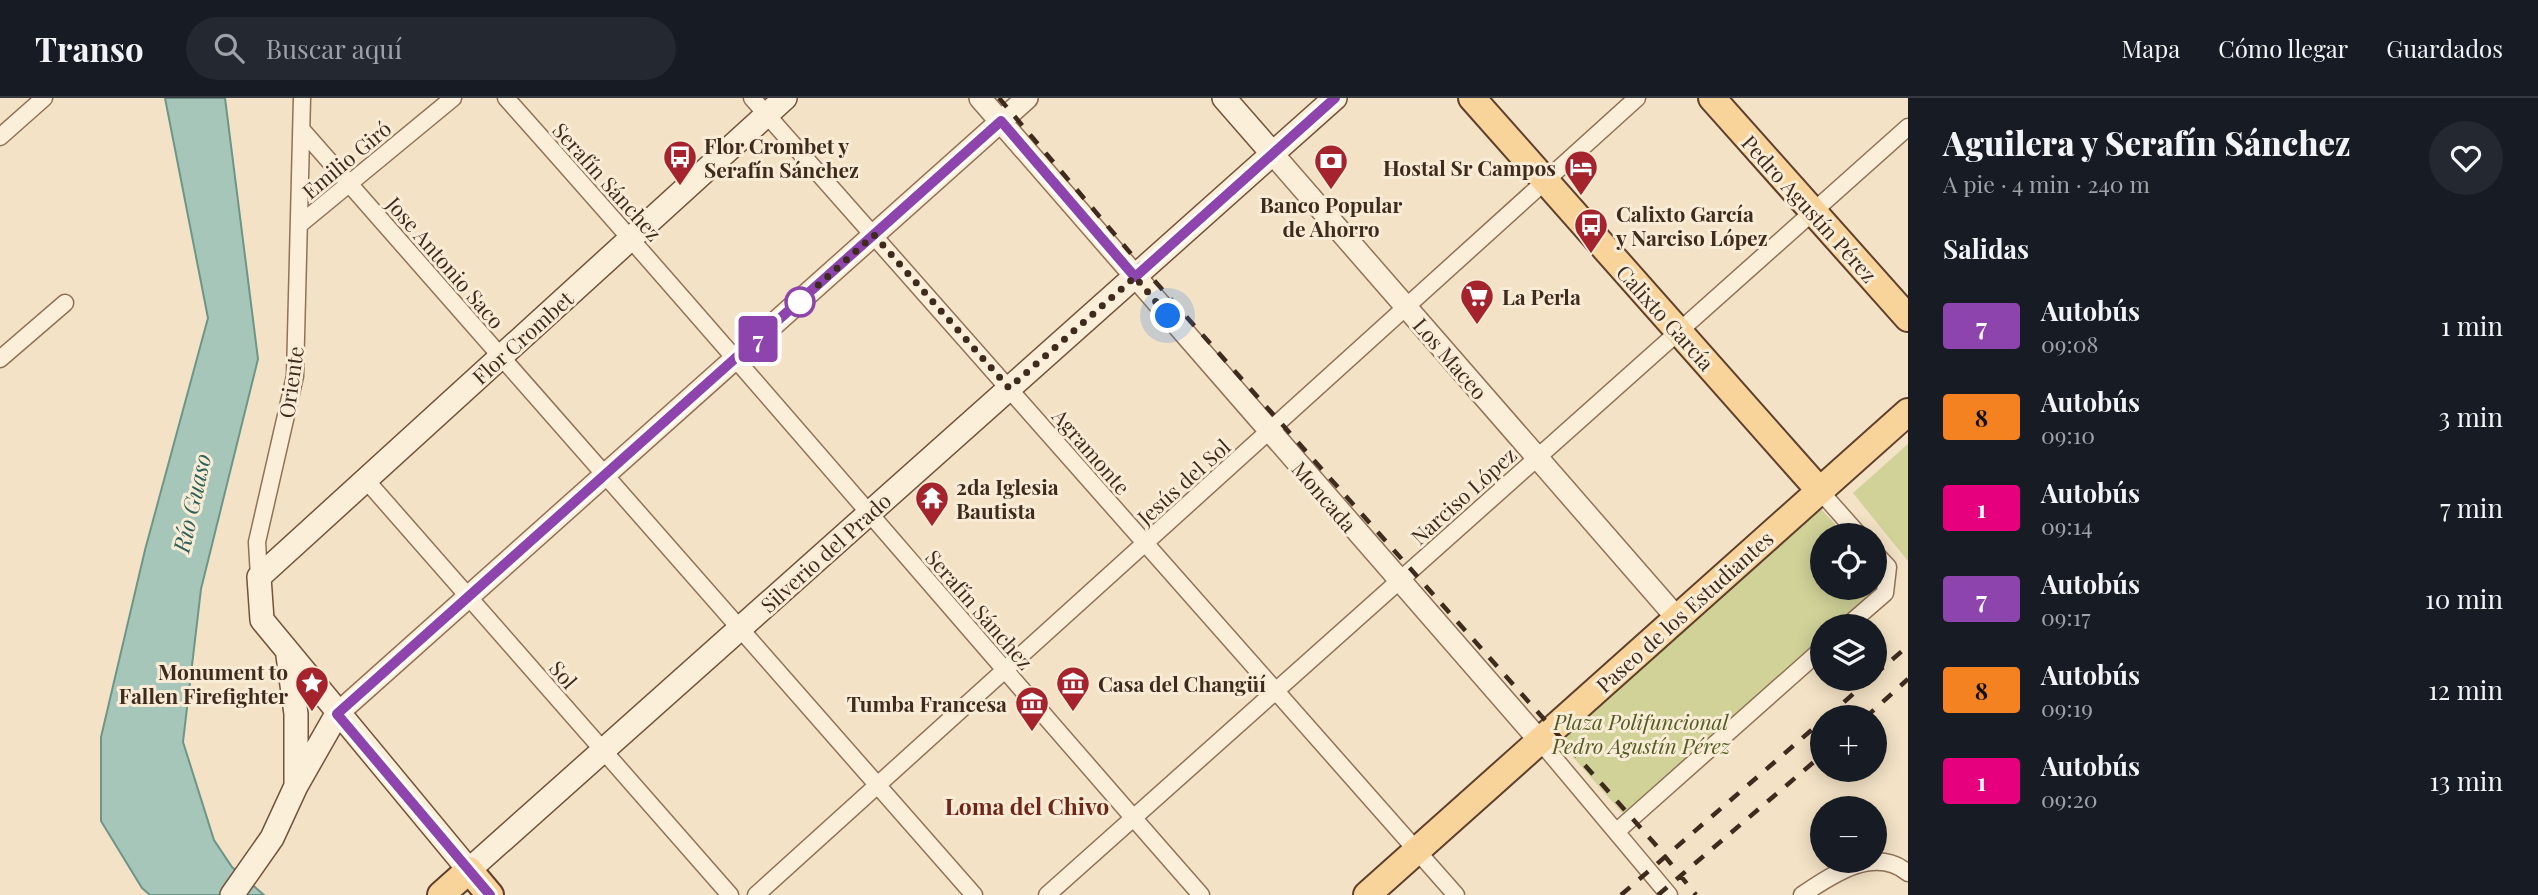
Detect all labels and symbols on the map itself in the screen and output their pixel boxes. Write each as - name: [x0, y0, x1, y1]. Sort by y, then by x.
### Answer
- street label: Emilio Giró: [296, 114, 396, 204]
- street label: Serafín Sánchez: [547, 116, 669, 246]
- street label: Pedro Agustín Pérez: [1736, 128, 1884, 288]
- place label: Flor Crombet y Serafín Sánchez: [704, 131, 859, 183]
- bus stop icon: Flor Crombet y Serafín Sánchez: [661, 138, 699, 187]
- bank icon: Banco Popular de Ahorro: [1312, 142, 1350, 191]
- hotel icon: Hostal Sr Campos: [1562, 148, 1600, 197]
- place label: Hostal Sr Campos: [1383, 153, 1556, 181]
- street label: Jose Antonio Saco: [380, 189, 511, 334]
- place label: Banco Popular de Ahorro: [1260, 190, 1402, 242]
- place label: Calixto García y Narciso López: [1615, 199, 1768, 251]
- bus stop icon: Calixto García y Narciso López: [1572, 206, 1610, 255]
- street label: Calixto García: [1611, 258, 1721, 376]
- supermarket icon: La Perla: [1458, 277, 1496, 326]
- place label: La Perla: [1502, 282, 1581, 310]
- street label: Flor Crombet: [466, 284, 579, 390]
- unlabelled marker: [785, 287, 815, 317]
- your location: [1150, 298, 1185, 333]
- street label: Los Maceo: [1408, 311, 1494, 405]
- line badge: 7: [735, 316, 781, 362]
- street label: Oriente: [271, 344, 309, 420]
- street label: Agramonte: [1046, 401, 1137, 500]
- street label: Jesús del Sol: [1130, 432, 1235, 531]
- street label: Narciso López: [1404, 440, 1522, 550]
- water label: Río Guaso: [164, 451, 217, 556]
- street label: Moncada: [1286, 455, 1364, 538]
- place label: 2da Iglesia Bautista: [956, 472, 1059, 524]
- temple icon: 2da Iglesia Bautista: [913, 479, 951, 528]
- street label: Silverio del Prado: [754, 486, 896, 618]
- street label: Paseo de los Estudiantes: [1589, 524, 1779, 698]
- street label: Serafín Sánchez: [920, 543, 1040, 675]
- street label: Sol: [544, 654, 584, 694]
- place label: Monument to Fallen Firefighter: [119, 657, 288, 709]
- place icon: Monument to Fallen Firefighter: [293, 664, 331, 713]
- museum icon: Casa del Changüí: [1054, 664, 1092, 713]
- place label: Casa del Changüí: [1098, 669, 1266, 697]
- museum icon: Tumba Francesa: [1013, 684, 1051, 733]
- place label: Tumba Francesa: [847, 689, 1007, 717]
- park label: Plaza Polifuncional Pedro Agustín Pérez: [1551, 707, 1731, 759]
- district label: Loma del Chivo: [945, 790, 1109, 821]

